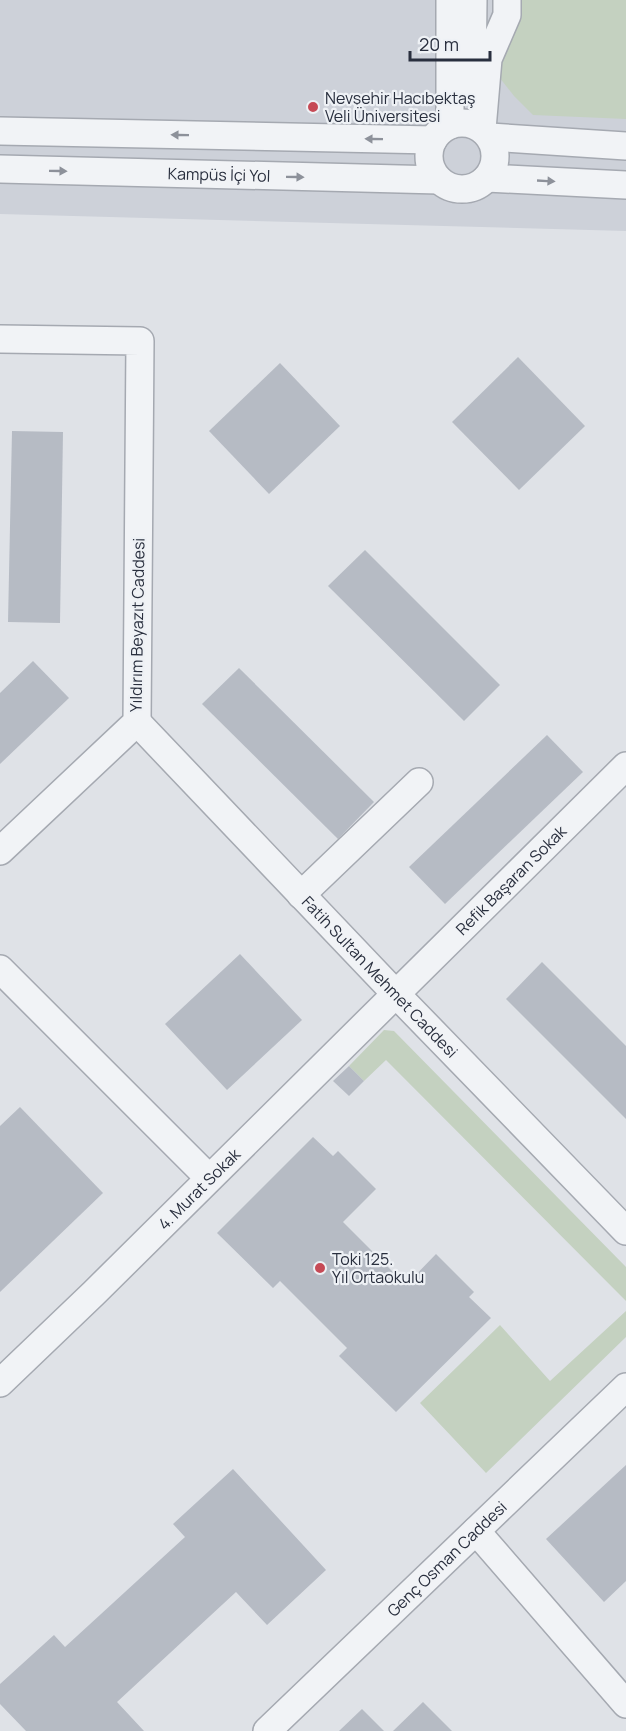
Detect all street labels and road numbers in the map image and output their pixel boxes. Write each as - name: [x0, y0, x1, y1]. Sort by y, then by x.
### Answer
- street label: Kampüs İçi Yol: [167, 162, 271, 187]
- street label: Yıldırım Beyazıt Caddesi: [124, 538, 150, 712]
- street label: Refik Başaran Sokak: [451, 820, 572, 940]
- street label: Fatih Sultan Mehmet Caddesi: [297, 891, 463, 1062]
- street label: 4. Murat Sokak: [153, 1143, 246, 1235]
- street label: Genç Osman Caddesi: [382, 1496, 511, 1621]

